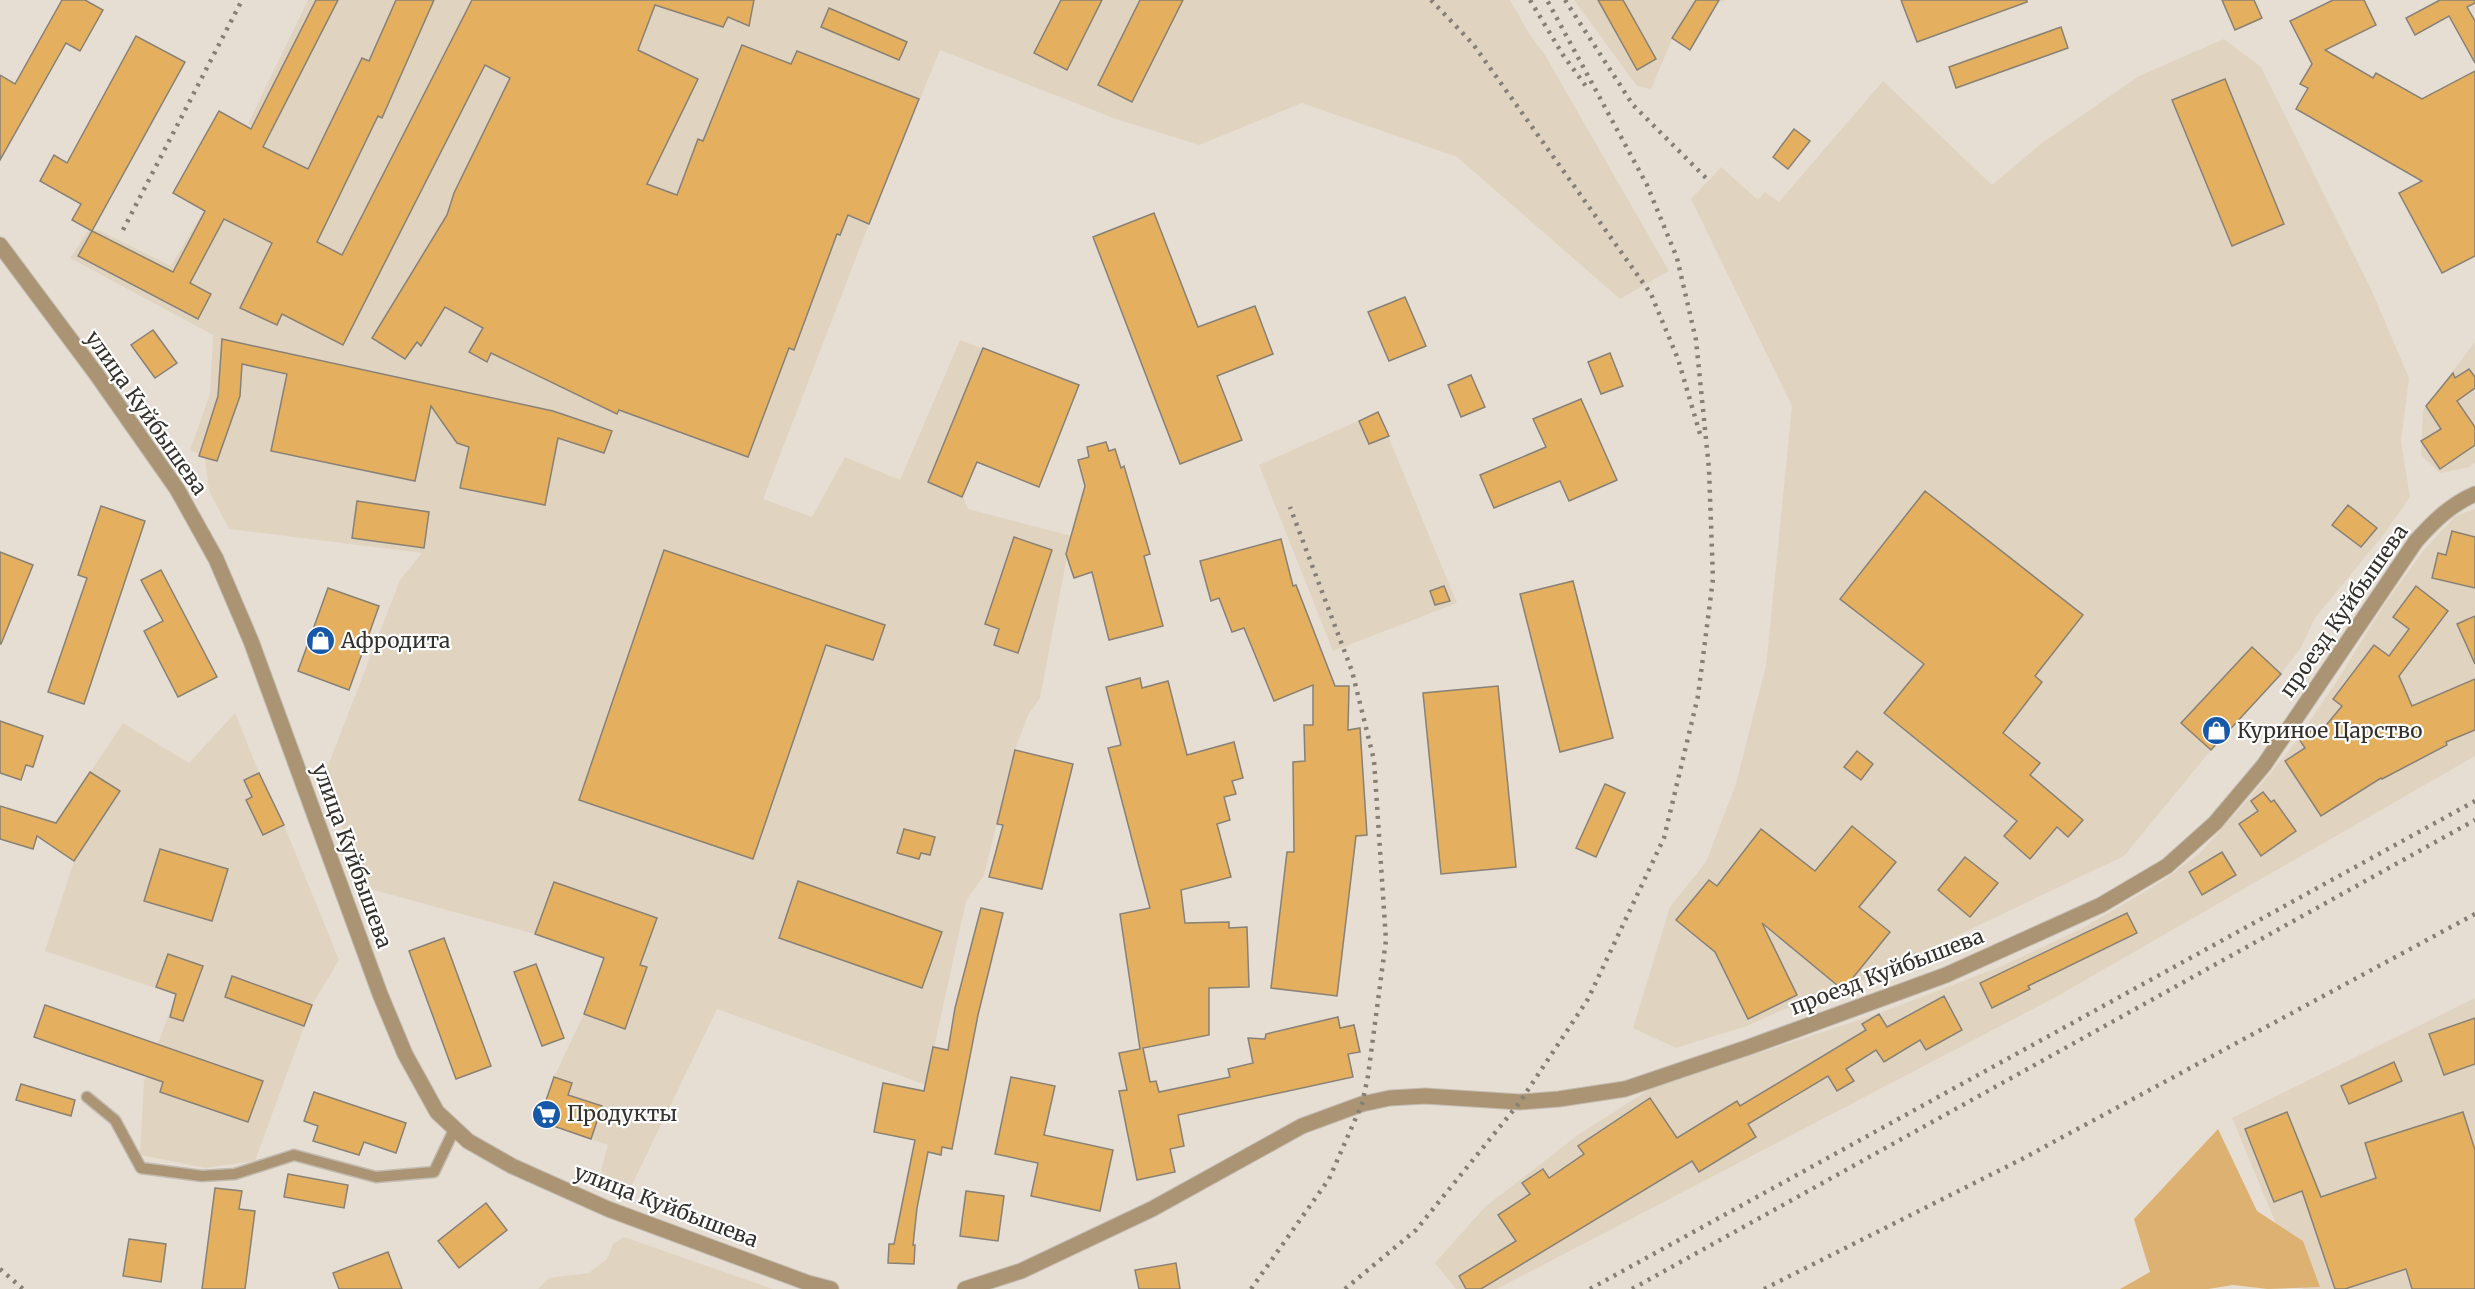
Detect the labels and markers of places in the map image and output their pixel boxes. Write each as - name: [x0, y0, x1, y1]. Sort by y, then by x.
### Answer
- shop icon: Афродита: [304, 625, 336, 657]
- place label: Афродита: [340, 627, 450, 654]
- shop icon: Куриное Царство: [2200, 715, 2232, 747]
- place label: Куриное Царство: [2237, 717, 2422, 744]
- supermarket icon: Продукты: [530, 1098, 562, 1130]
- place label: Продукты: [567, 1100, 677, 1127]

